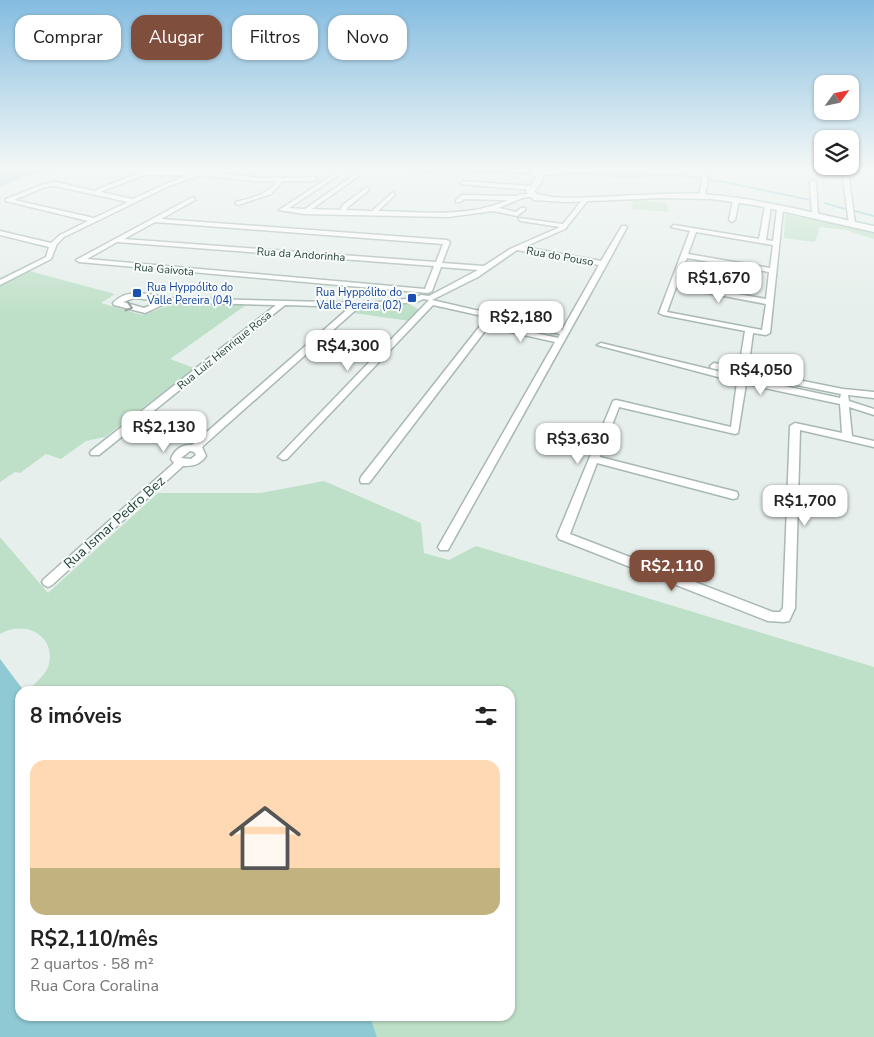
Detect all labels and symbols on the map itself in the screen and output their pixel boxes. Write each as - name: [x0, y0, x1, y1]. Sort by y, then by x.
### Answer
- north arrow: [814, 75, 859, 120]
- street label: Rua do Pouso: [525, 243, 595, 270]
- street label: Rua da Andorinha: [256, 244, 346, 265]
- street label: Rua Gaivota: [133, 259, 195, 280]
- pin: R$1,670: [673, 262, 765, 304]
- place label: Rua Hyppólito do Valle Pereira (04): [146, 280, 233, 308]
- place label: Rua Hyppólito do Valle Pereira (02): [316, 285, 402, 313]
- marker: Rua Hyppólito do Valle Pereira (04): [131, 287, 143, 299]
- marker: Rua Hyppólito do Valle Pereira (02): [406, 292, 418, 304]
- pin: R$2,180: [475, 300, 567, 343]
- one-way arrow: [124, 302, 133, 312]
- street label: Rua Luiz Henrique Rosa: [174, 308, 275, 393]
- pin: R$4,300: [302, 330, 394, 372]
- pin: R$4,050: [715, 354, 807, 396]
- pin: R$2,130: [118, 410, 210, 453]
- pin: R$3,630: [532, 422, 624, 465]
- street label: Rua Ismar Pedro Bez: [60, 471, 170, 573]
- pin: R$1,700: [759, 484, 851, 527]
- pin: R$2,110: [626, 550, 718, 592]

